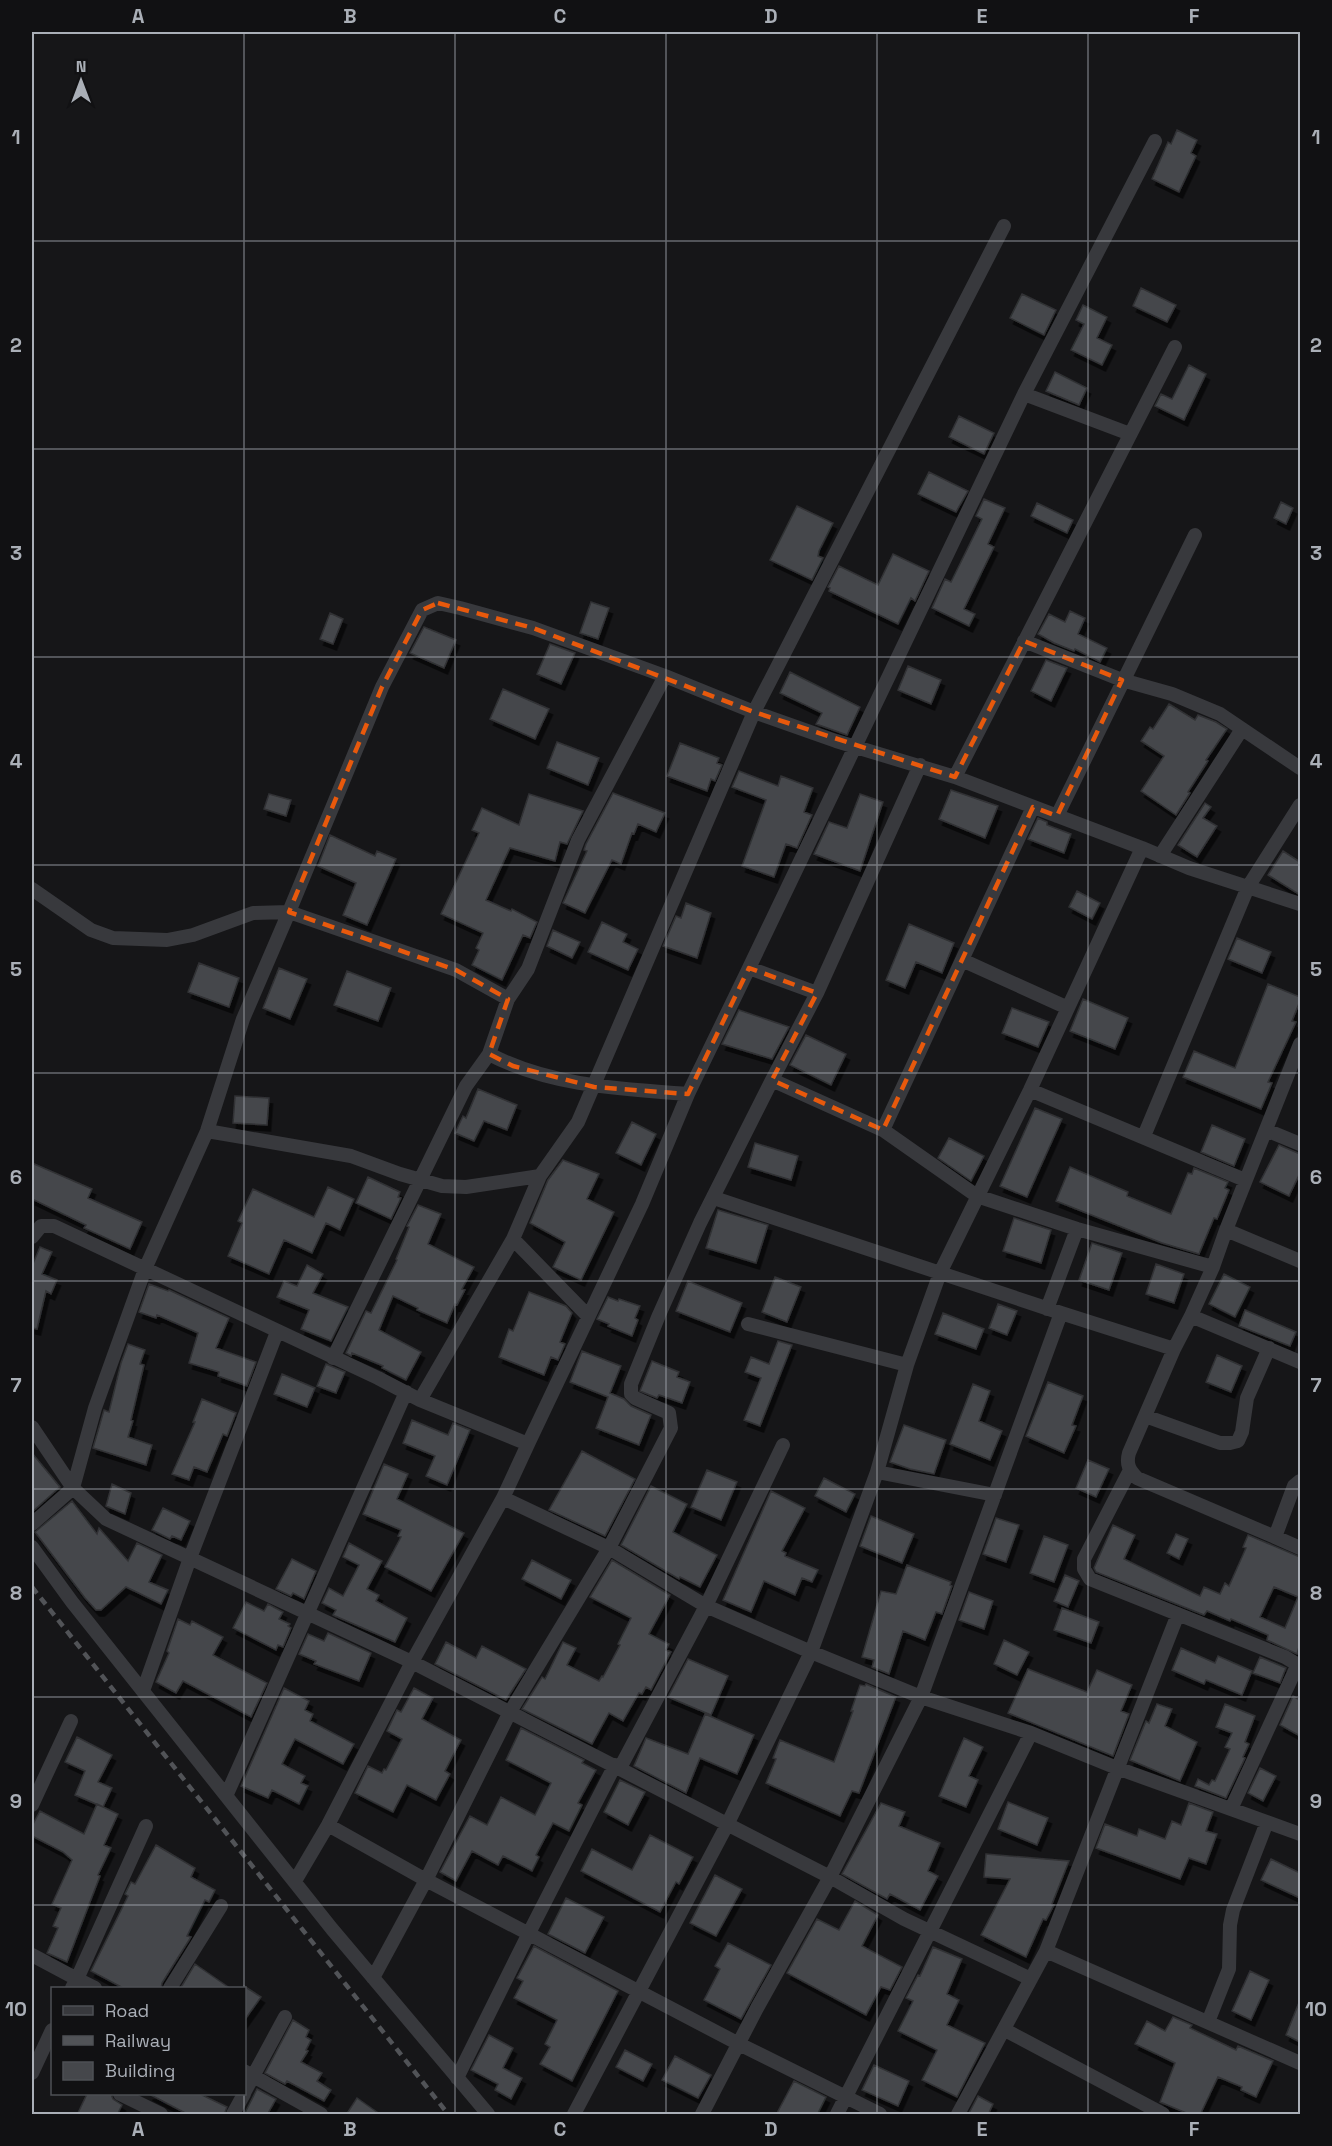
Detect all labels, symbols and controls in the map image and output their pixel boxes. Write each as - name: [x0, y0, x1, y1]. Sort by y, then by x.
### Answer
- text: A: [132, 3, 145, 29]
- text: B: [343, 3, 357, 29]
- text: C: [554, 3, 567, 29]
- text: D: [764, 3, 778, 29]
- text: E: [976, 3, 988, 29]
- text: F: [1189, 3, 1200, 29]
- north arrow: [51, 51, 111, 111]
- text: N: [76, 56, 86, 77]
- text: 1: [11, 124, 21, 150]
- text: 1: [1311, 124, 1321, 150]
- text: 2: [10, 332, 22, 358]
- text: 2: [1310, 332, 1322, 358]
- text: 3: [10, 540, 22, 566]
- text: 3: [1310, 540, 1322, 566]
- text: 4: [10, 748, 23, 774]
- text: 4: [1310, 748, 1323, 774]
- text: 5: [10, 956, 22, 982]
- text: 5: [1310, 956, 1322, 982]
- text: 6: [10, 1164, 22, 1190]
- text: 6: [1310, 1164, 1322, 1190]
- text: 7: [10, 1372, 22, 1398]
- text: 7: [1310, 1372, 1322, 1398]
- text: 8: [10, 1580, 22, 1606]
- text: 8: [1310, 1580, 1322, 1606]
- text: 9: [10, 1788, 22, 1814]
- text: 9: [1310, 1788, 1322, 1814]
- legend: [51, 1987, 246, 2095]
- text: 10: [5, 1996, 27, 2022]
- text: 10: [1305, 1996, 1327, 2022]
- text: Road: [105, 1999, 149, 2022]
- text: Railway: [105, 2029, 171, 2052]
- text: Building: [105, 2059, 175, 2082]
- text: A: [132, 2116, 145, 2142]
- text: B: [343, 2116, 357, 2142]
- text: C: [554, 2116, 567, 2142]
- text: D: [764, 2116, 778, 2142]
- text: E: [976, 2116, 988, 2142]
- text: F: [1189, 2116, 1200, 2142]

